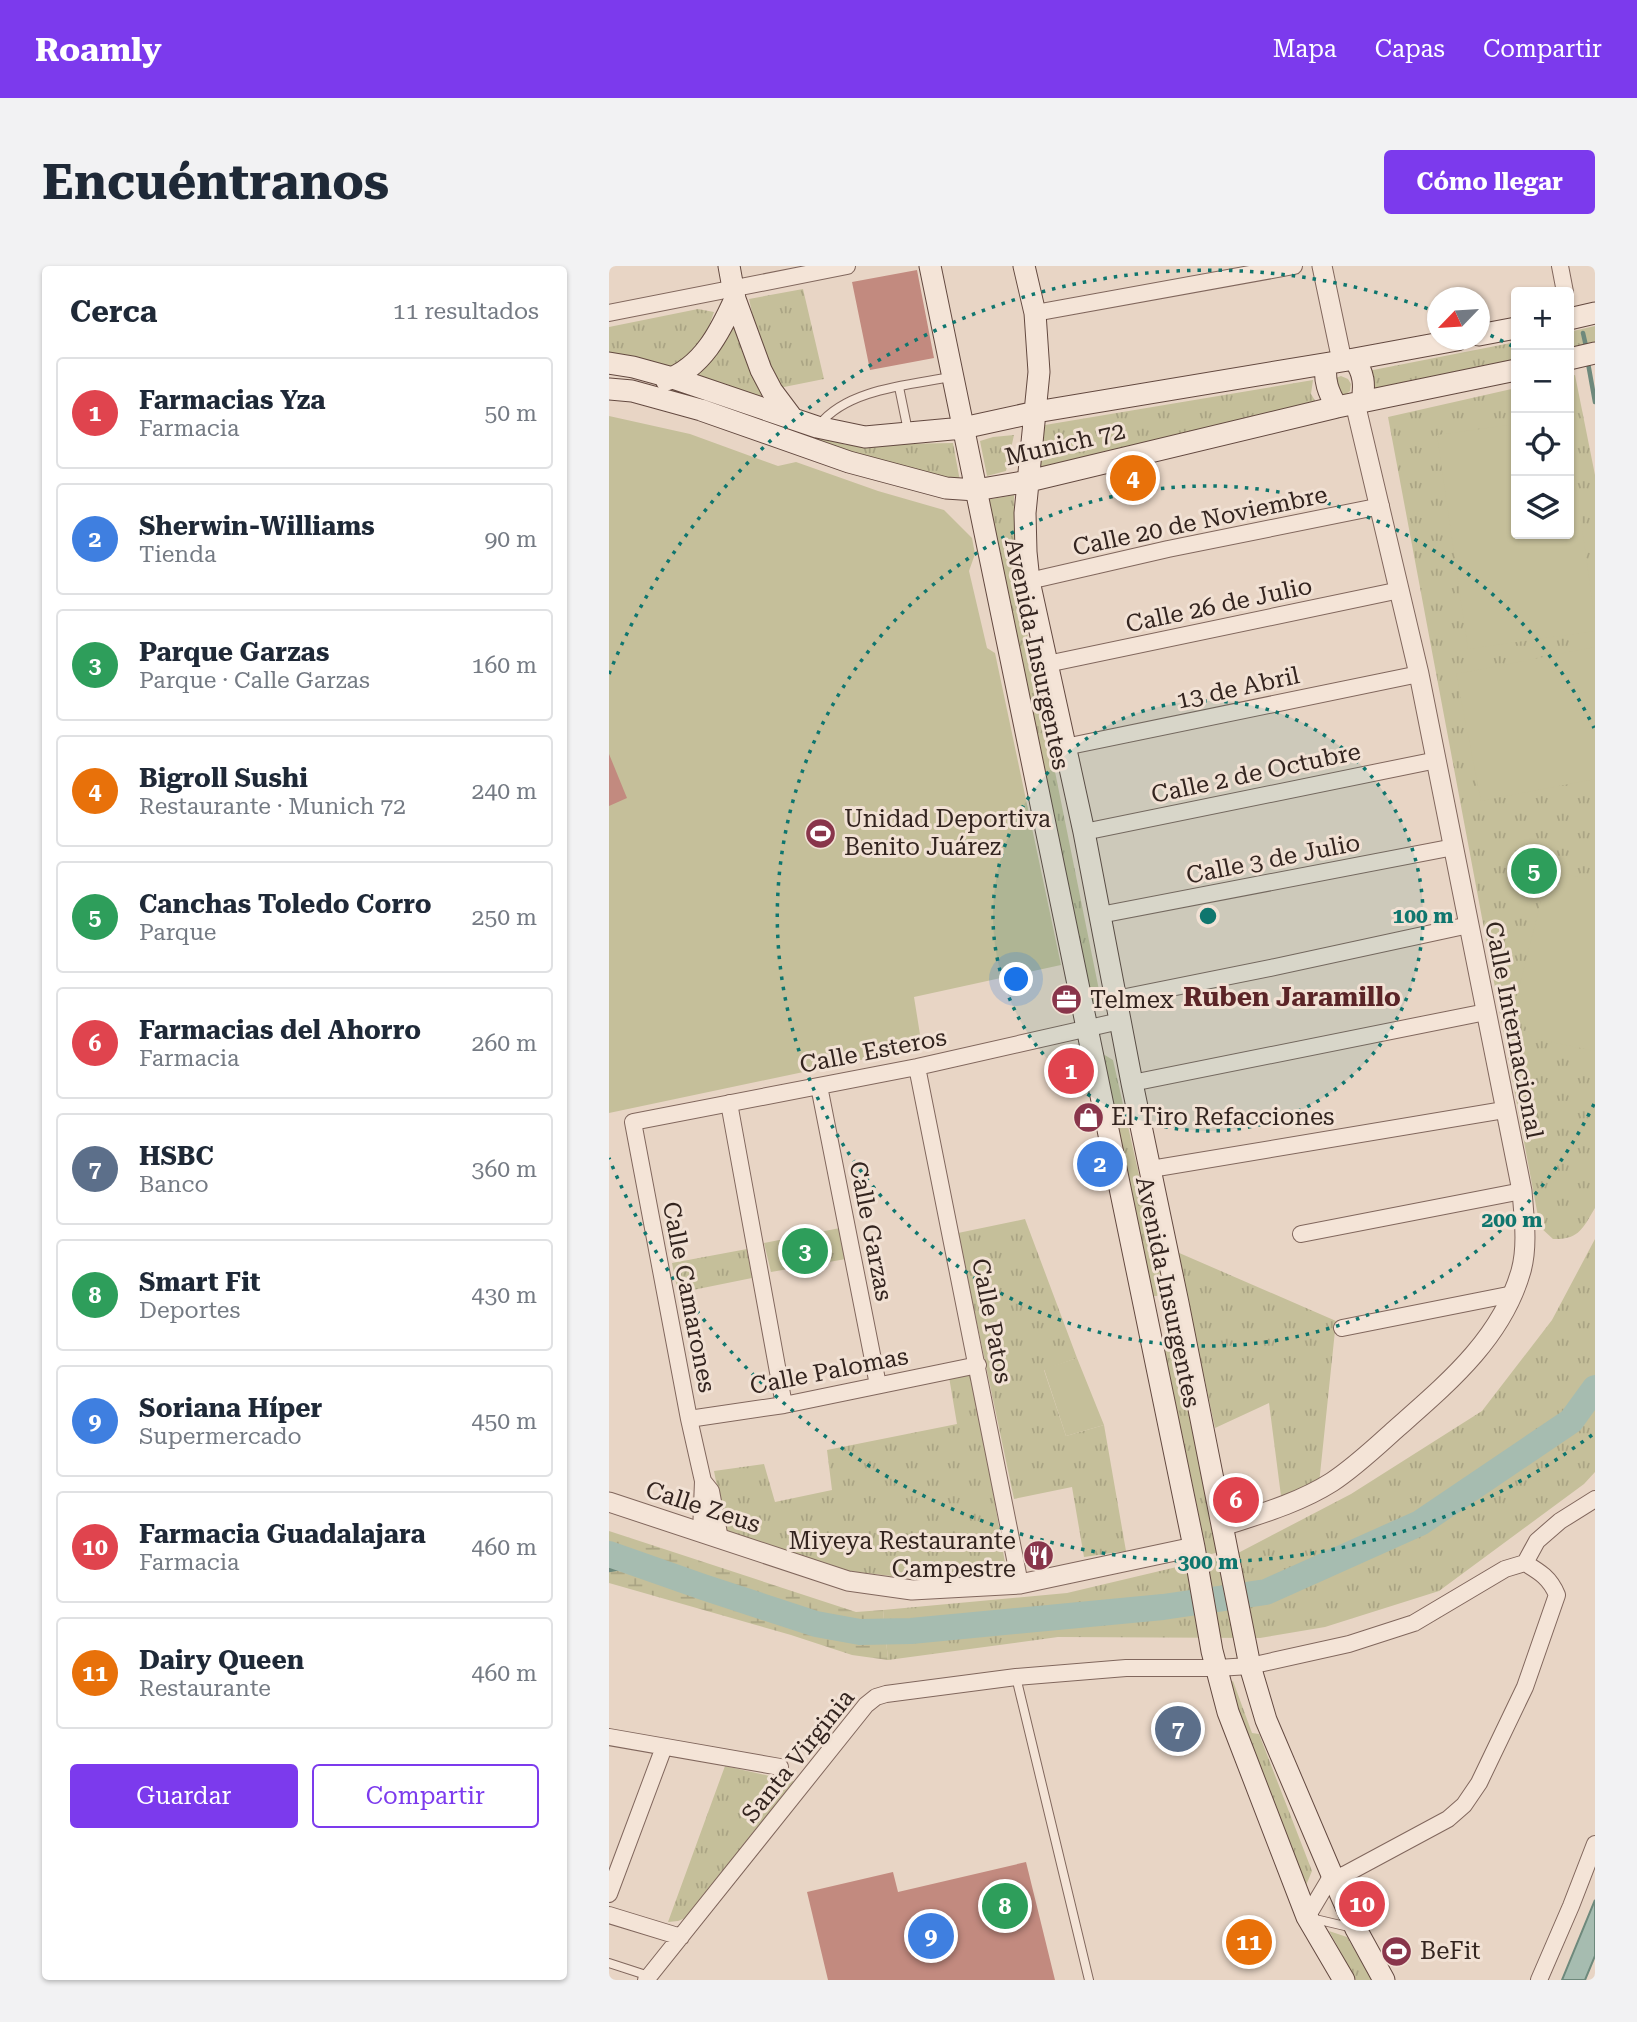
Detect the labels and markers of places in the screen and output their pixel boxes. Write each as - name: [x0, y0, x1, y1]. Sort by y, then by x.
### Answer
- pin: 4: [1110, 452, 1156, 504]
- place label: Unidad Deportiva Benito Juárez: [844, 805, 1051, 861]
- sports icon: Unidad Deportiva Benito Juárez: [804, 816, 838, 850]
- pin: 5: [1511, 845, 1557, 897]
- centre of rings: [1196, 904, 1220, 928]
- office icon: Telmex: [1050, 983, 1084, 1017]
- place label: Telmex: [1090, 986, 1174, 1014]
- pin: 1: [1048, 1045, 1094, 1097]
- shop icon: El Tiro Refacciones: [1071, 1100, 1105, 1134]
- place label: El Tiro Refacciones: [1111, 1103, 1334, 1131]
- pin: 2: [1077, 1138, 1123, 1190]
- pin: 3: [782, 1225, 828, 1277]
- pin: 6: [1213, 1474, 1259, 1526]
- place label: Miyeya Restaurante Campestre: [788, 1527, 1016, 1583]
- restaurant icon: Miyeya Restaurante Campestre: [1022, 1538, 1056, 1572]
- pin: 7: [1155, 1703, 1201, 1755]
- pin: 10: [1339, 1878, 1385, 1930]
- pin: 8: [982, 1880, 1028, 1932]
- pin: 9: [908, 1910, 954, 1962]
- pin: 11: [1226, 1916, 1272, 1968]
- sports icon: BeFit: [1380, 1934, 1414, 1968]
- place label: BeFit: [1420, 1937, 1480, 1965]

